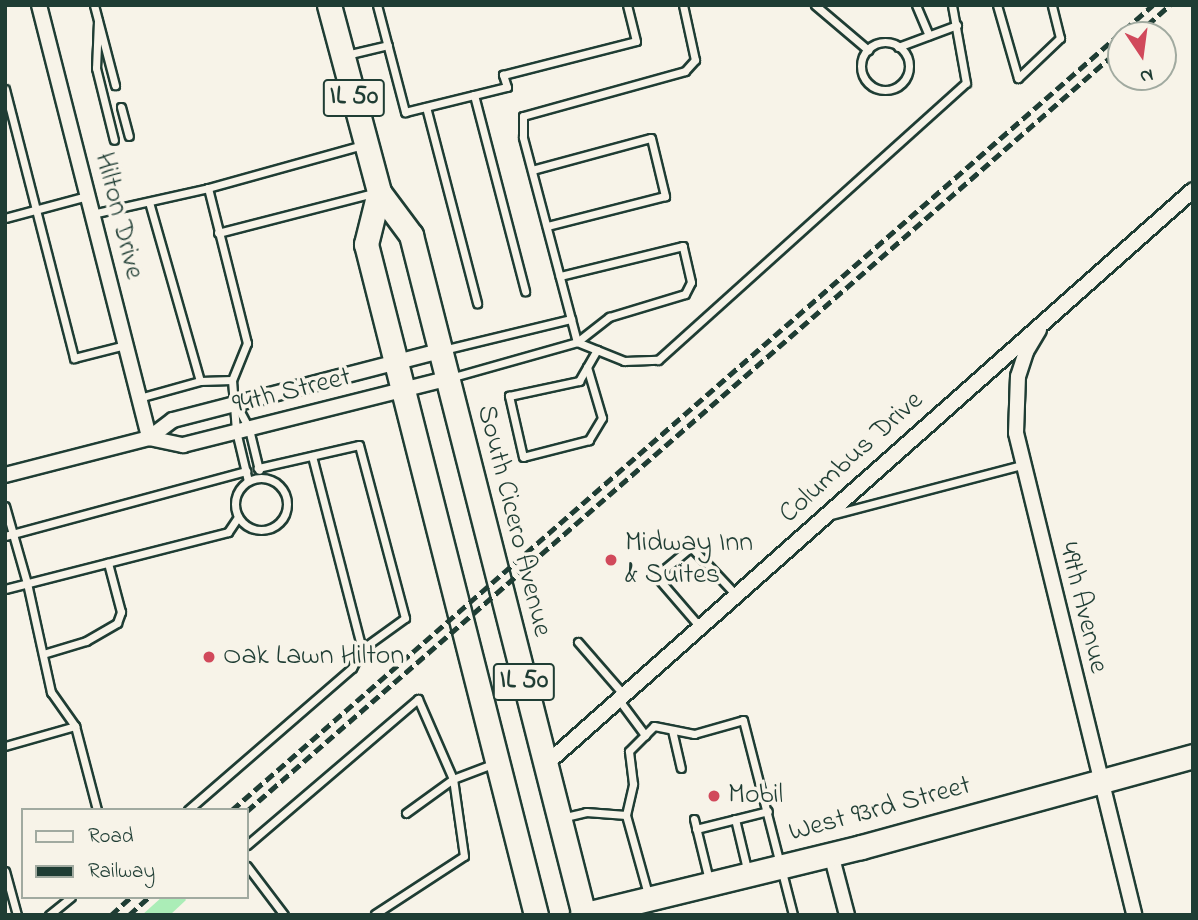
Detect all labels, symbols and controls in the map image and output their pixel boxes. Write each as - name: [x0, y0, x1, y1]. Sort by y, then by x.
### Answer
- north arrow: [1107, 21, 1177, 91]
- text: N: [1137, 60, 1156, 90]
- road number: IL 50: [322, 76, 386, 120]
- street label: Hilton Drive: [86, 149, 150, 283]
- street label: 94th Street: [230, 361, 354, 423]
- street label: Columbus Drive: [773, 385, 931, 531]
- street label: South Cicero Avenue: [468, 402, 558, 640]
- place label: Midway Inn & Suites: [625, 527, 753, 593]
- street label: 49th Avenue: [1050, 539, 1114, 677]
- marker: Midway Inn & Suites: [603, 552, 619, 568]
- place label: Oak Lawn Hilton: [223, 640, 404, 674]
- marker: Oak Lawn Hilton: [201, 649, 217, 665]
- road number: IL 50: [492, 660, 556, 704]
- street label: West 93rd Street: [785, 770, 975, 850]
- place label: Mobil: [728, 779, 783, 813]
- marker: Mobil: [706, 788, 722, 804]
- legend: [21, 808, 248, 899]
- text: Road: [88, 822, 134, 852]
- text: Railway: [88, 857, 155, 887]

